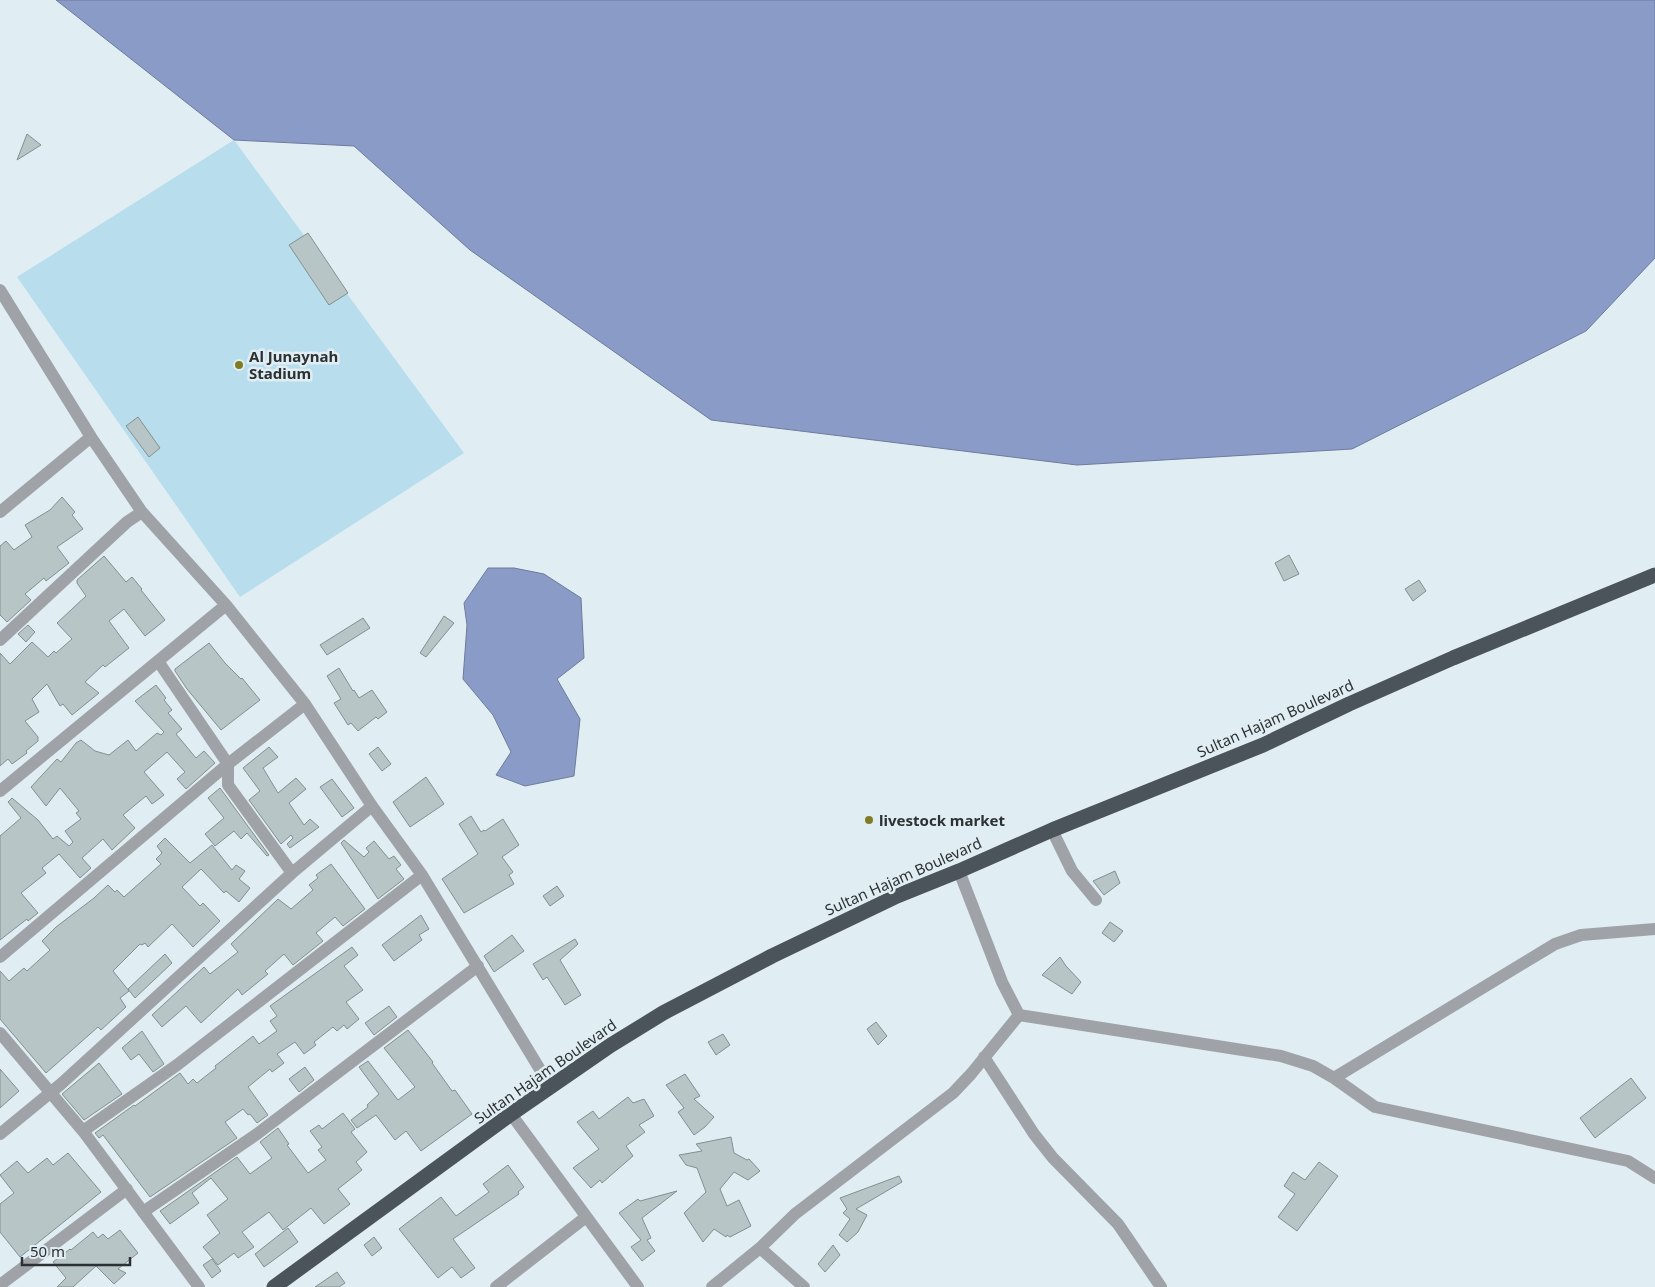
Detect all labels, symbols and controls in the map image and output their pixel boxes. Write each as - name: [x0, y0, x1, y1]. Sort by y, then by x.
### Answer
- place label: Al Junaynah Stadium: [249, 346, 338, 383]
- marker: Al Junaynah Stadium: [233, 359, 245, 371]
- street label: Sultan Hajam Boulevard: [1194, 674, 1356, 762]
- place label: livestock market: [879, 810, 1005, 830]
- marker: livestock market: [863, 814, 875, 826]
- street label: Sultan Hajam Boulevard: [822, 832, 984, 920]
- street label: Sultan Hajam Boulevard: [470, 1014, 620, 1128]
- scale bar: [22, 1234, 130, 1266]
- text: 50 m: [30, 1241, 65, 1261]

